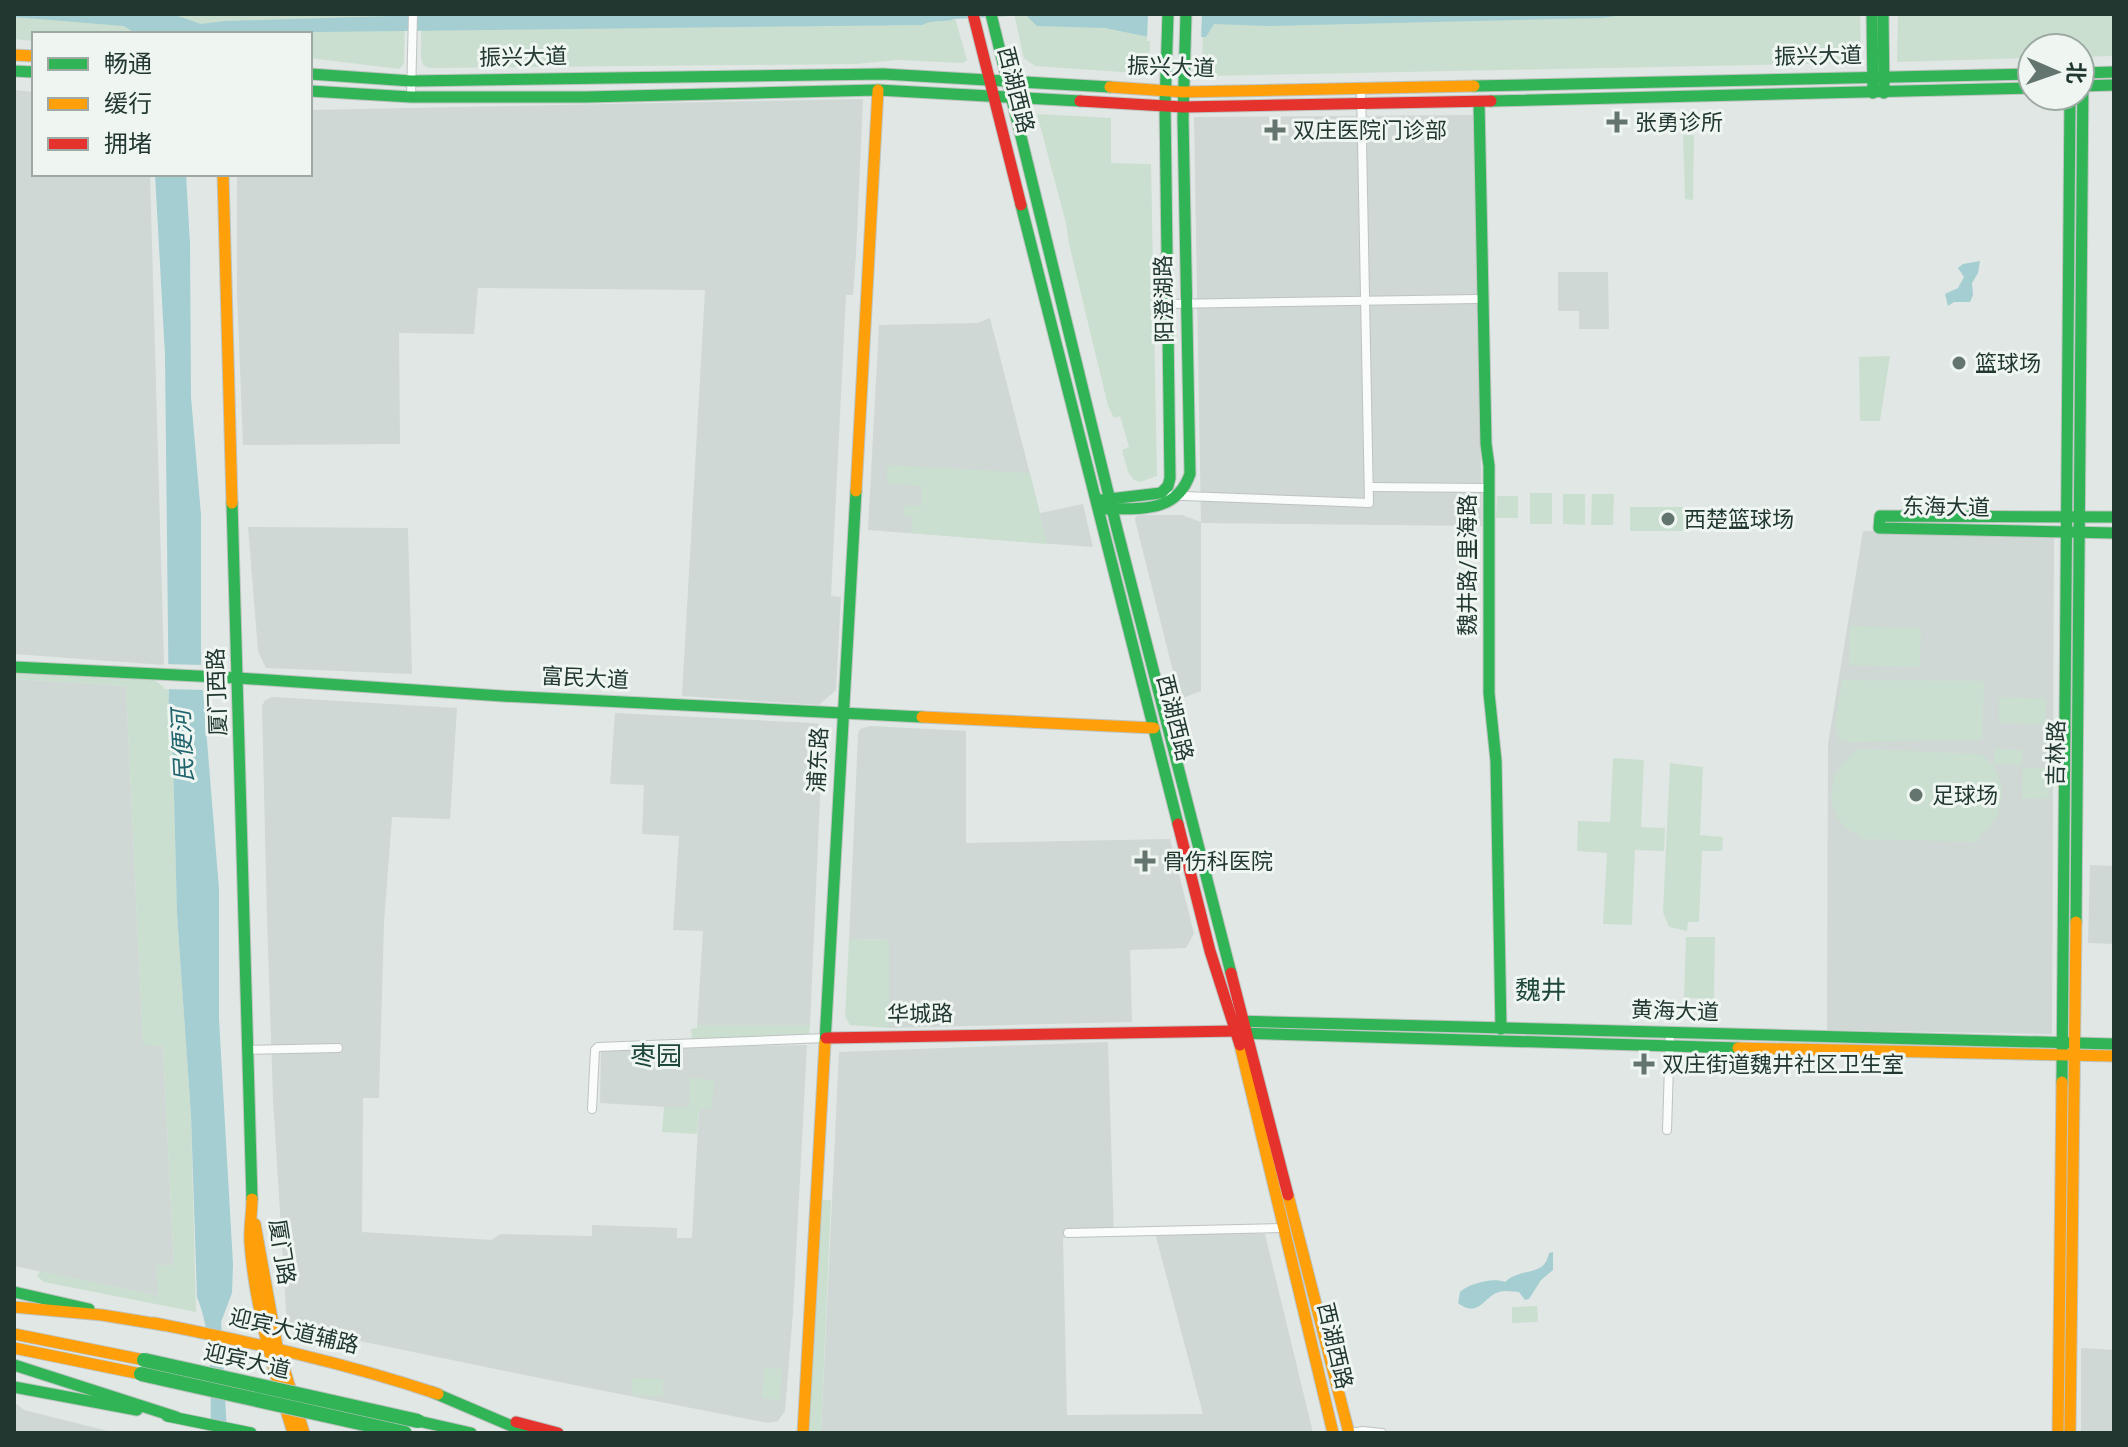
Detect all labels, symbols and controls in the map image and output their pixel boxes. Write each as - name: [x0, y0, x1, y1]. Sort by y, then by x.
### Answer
- legend: [32, 32, 312, 176]
- north arrow: [2016, 32, 2096, 112]
- street label: 振兴大道: [1774, 43, 1862, 69]
- street label: 振兴大道: [479, 44, 567, 70]
- street label: 西湖西路: [993, 44, 1039, 136]
- text: 畅通: [104, 50, 152, 78]
- street label: 振兴大道: [1127, 53, 1215, 81]
- text: 北: [2063, 61, 2088, 84]
- text: 缓行: [104, 90, 152, 118]
- place label: 张勇诊所: [1635, 110, 1723, 135]
- marker: 张勇诊所: [1606, 111, 1628, 133]
- place label: 双庄医院门诊部: [1293, 118, 1447, 143]
- marker: 双庄医院门诊部: [1264, 119, 1286, 141]
- text: 拥堵: [104, 130, 152, 158]
- street label: 阳澄湖路: [1151, 255, 1177, 343]
- place label: 篮球场: [1975, 351, 2041, 376]
- marker: 篮球场: [1950, 354, 1968, 372]
- street label: 魏井路/里海路: [1455, 494, 1480, 636]
- street label: 东海大道: [1902, 494, 1990, 520]
- place label: 西楚篮球场: [1684, 507, 1794, 532]
- marker: 西楚篮球场: [1659, 510, 1677, 528]
- street label: 厦门西路: [203, 648, 231, 736]
- street label: 富民大道: [540, 663, 630, 693]
- street label: 西湖西路: [1152, 672, 1198, 764]
- water label: 民便河: [167, 705, 199, 783]
- street label: 吉林路: [2043, 720, 2069, 786]
- street label: 浦东路: [804, 726, 832, 794]
- place label: 足球场: [1932, 783, 1998, 808]
- marker: 足球场: [1907, 786, 1925, 804]
- place label: 骨伤科医院: [1163, 849, 1273, 874]
- marker: 骨伤科医院: [1134, 850, 1156, 872]
- district label: 魏井: [1515, 975, 1567, 1005]
- street label: 黄海大道: [1631, 997, 1719, 1025]
- street label: 华城路: [887, 1001, 953, 1027]
- district label: 枣园: [630, 1041, 682, 1071]
- place label: 双庄街道魏井社区卫生室: [1662, 1052, 1904, 1077]
- marker: 双庄街道魏井社区卫生室: [1633, 1053, 1655, 1075]
- street label: 厦门路: [264, 1217, 300, 1287]
- street label: 西湖西路: [1313, 1300, 1357, 1392]
- street label: 迎宾大道辅路: [227, 1304, 361, 1358]
- street label: 迎宾大道: [201, 1339, 293, 1383]

